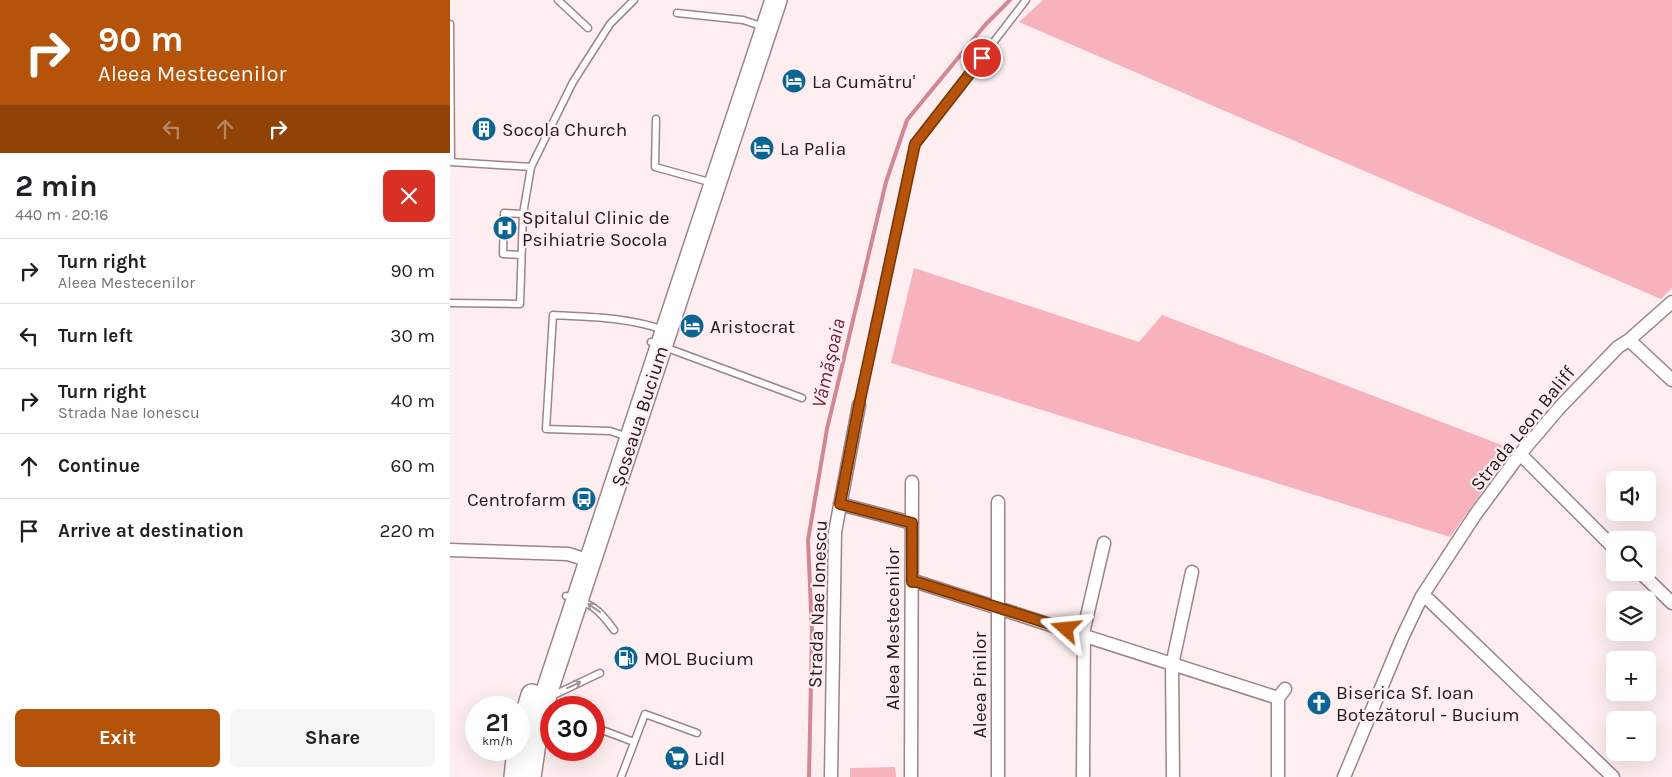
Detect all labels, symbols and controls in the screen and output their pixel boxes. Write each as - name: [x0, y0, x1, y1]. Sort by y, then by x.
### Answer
- text: 90 m: [98, 19, 184, 60]
- icon: right: [15, 20, 80, 85]
- pin: [961, 37, 1003, 79]
- icon: arrive: [968, 44, 996, 72]
- text: Aleea Mestecenilor: [98, 61, 286, 87]
- hotel icon: La Cumătru': [781, 68, 807, 94]
- place label: La Cumătru': [812, 71, 916, 93]
- icon: left: [158, 115, 186, 143]
- icon: ahead: [211, 115, 239, 143]
- icon: right: [264, 115, 292, 143]
- building icon: Socola Church: [471, 116, 497, 142]
- place label: Socola Church: [502, 119, 627, 141]
- hotel icon: La Palia: [749, 135, 775, 161]
- place label: La Palia: [780, 138, 846, 160]
- text: 2 min: [15, 168, 98, 204]
- button: close: [383, 170, 435, 222]
- text: 440 m · 20:16: [15, 205, 109, 224]
- place label: Spitalul Clinic de Psihiatrie Socola: [522, 207, 670, 251]
- hospital icon: Spitalul Clinic de Psihiatrie Socola: [492, 215, 518, 241]
- text: Turn right: [58, 251, 147, 273]
- icon: right: [15, 257, 43, 285]
- text: 90 m: [390, 260, 435, 282]
- text: Aleea Mestecenilor: [58, 273, 195, 292]
- hotel icon: Aristocrat: [679, 313, 705, 339]
- place label: Aristocrat: [710, 316, 795, 338]
- water label: Vămășoaia: [807, 316, 850, 410]
- icon: left: [15, 322, 43, 350]
- text: Turn left: [58, 325, 133, 347]
- text: 30 m: [390, 325, 435, 347]
- street label: Șoseaua Bucium: [607, 343, 673, 489]
- street label: Strada Leon Baliff: [1466, 362, 1580, 495]
- text: Turn right: [58, 381, 147, 403]
- icon: right: [15, 387, 43, 415]
- text: 40 m: [391, 390, 435, 412]
- text: Strada Nae Ionescu: [58, 403, 200, 422]
- icon: ahead: [15, 452, 43, 480]
- text: Continue: [58, 455, 140, 477]
- text: 60 m: [391, 455, 435, 477]
- map controls: [1606, 471, 1656, 761]
- button: sound: [1606, 471, 1656, 521]
- bus stop icon: Centrofarm: [571, 486, 597, 512]
- place label: Centrofarm: [467, 489, 566, 511]
- icon: arrive: [15, 517, 43, 545]
- text: Arrive at destination: [58, 520, 244, 542]
- text: 220 m: [379, 520, 435, 542]
- street label: Strada Nae Ionescu: [804, 520, 832, 688]
- button: search: [1606, 531, 1656, 581]
- street label: Aleea Mestecenilor: [882, 548, 904, 710]
- button: layers: [1606, 591, 1656, 641]
- position arrow: [1039, 602, 1091, 654]
- one-way arrow: [587, 603, 601, 613]
- street label: Aleea Pinilor: [969, 632, 991, 738]
- fuel station icon: MOL Bucium: [613, 645, 639, 671]
- place label: MOL Bucium: [644, 648, 754, 670]
- button: +: [1606, 651, 1656, 701]
- one-way arrow: [566, 680, 581, 690]
- place label: Biserica Sf. Ioan Botezătorul - Bucium: [1336, 682, 1519, 726]
- church icon: Biserica Sf. Ioan Botezătorul - Bucium: [1306, 690, 1332, 716]
- speed limit sign: 30: [540, 696, 605, 761]
- text: 21: [485, 708, 510, 737]
- button: Exit: [15, 709, 220, 767]
- button: Share: [230, 709, 435, 767]
- button: −: [1606, 711, 1656, 761]
- text: km/h: [482, 734, 513, 748]
- supermarket icon: Lidl: [664, 745, 690, 771]
- place label: Lidl: [694, 748, 725, 770]

